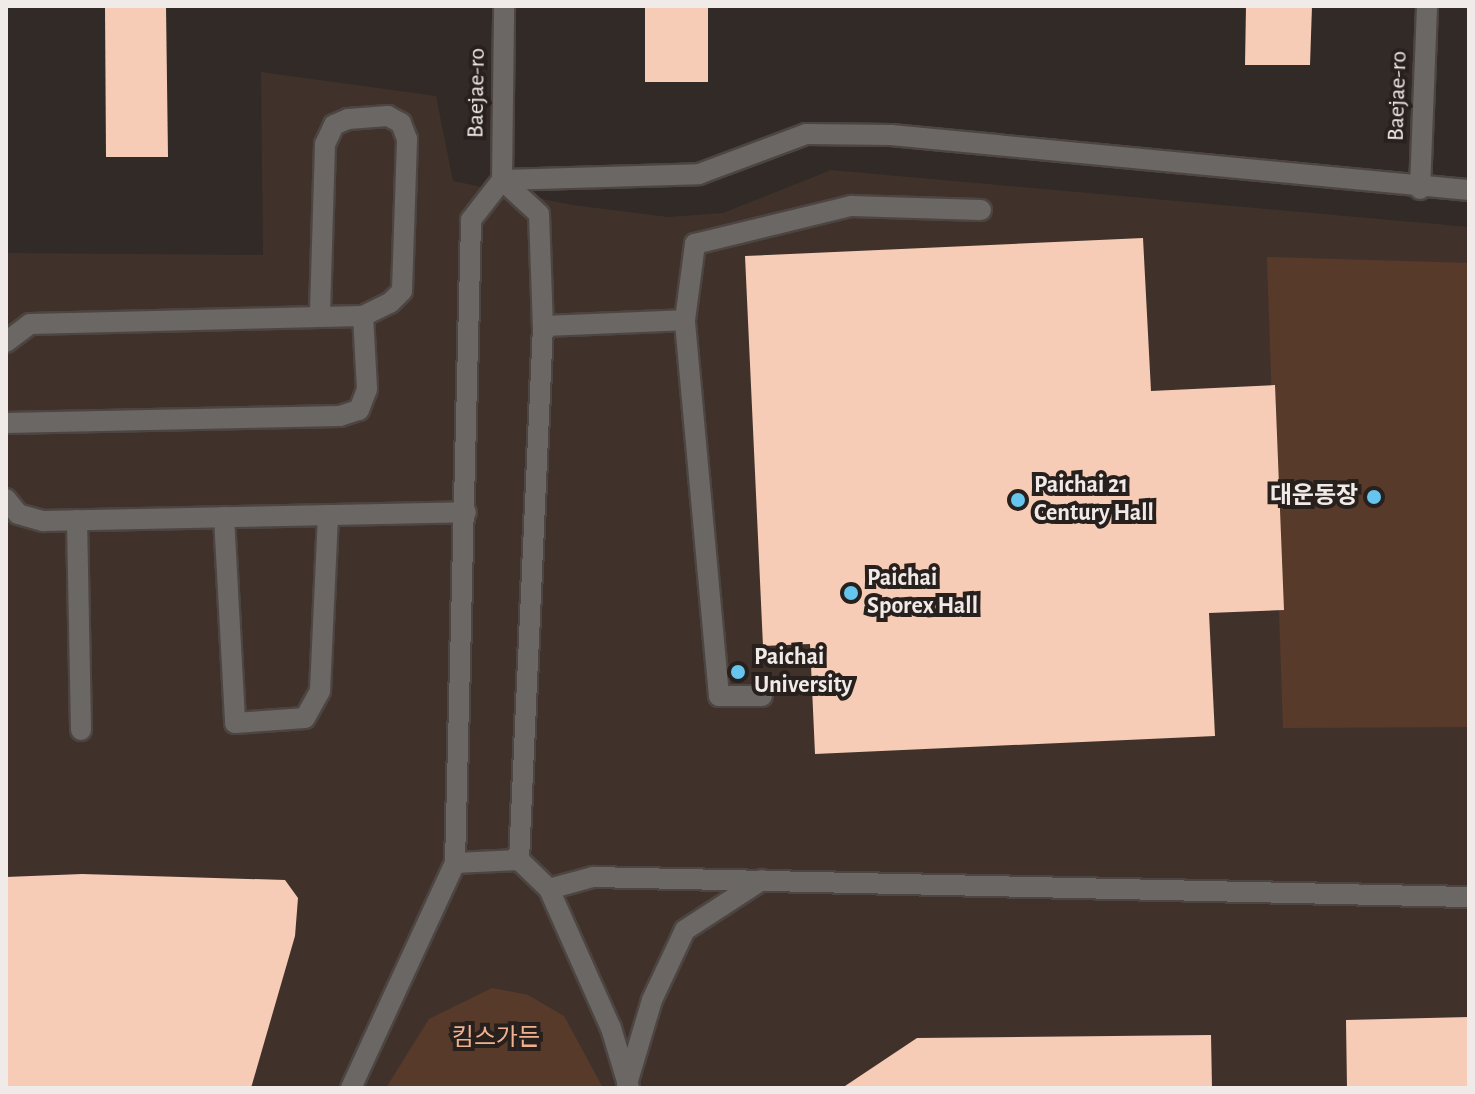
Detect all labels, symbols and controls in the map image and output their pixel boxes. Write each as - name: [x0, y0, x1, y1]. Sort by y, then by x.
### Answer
- street label: Baejae-ro: [462, 48, 492, 138]
- street label: Baejae-ro: [1382, 50, 1414, 142]
- place label: Paichai 21 Century Hall: [1034, 472, 1154, 528]
- place label: 대운동장: [1270, 483, 1358, 511]
- marker: 대운동장: [1365, 488, 1383, 506]
- marker: Paichai 21 Century Hall: [1009, 491, 1027, 509]
- place label: Paichai Sporex Hall: [867, 565, 978, 621]
- marker: Paichai Sporex Hall: [842, 584, 860, 602]
- place label: Paichai University: [754, 644, 852, 700]
- marker: Paichai University: [729, 663, 747, 681]
- park label: 킴스가든: [452, 1025, 540, 1053]

